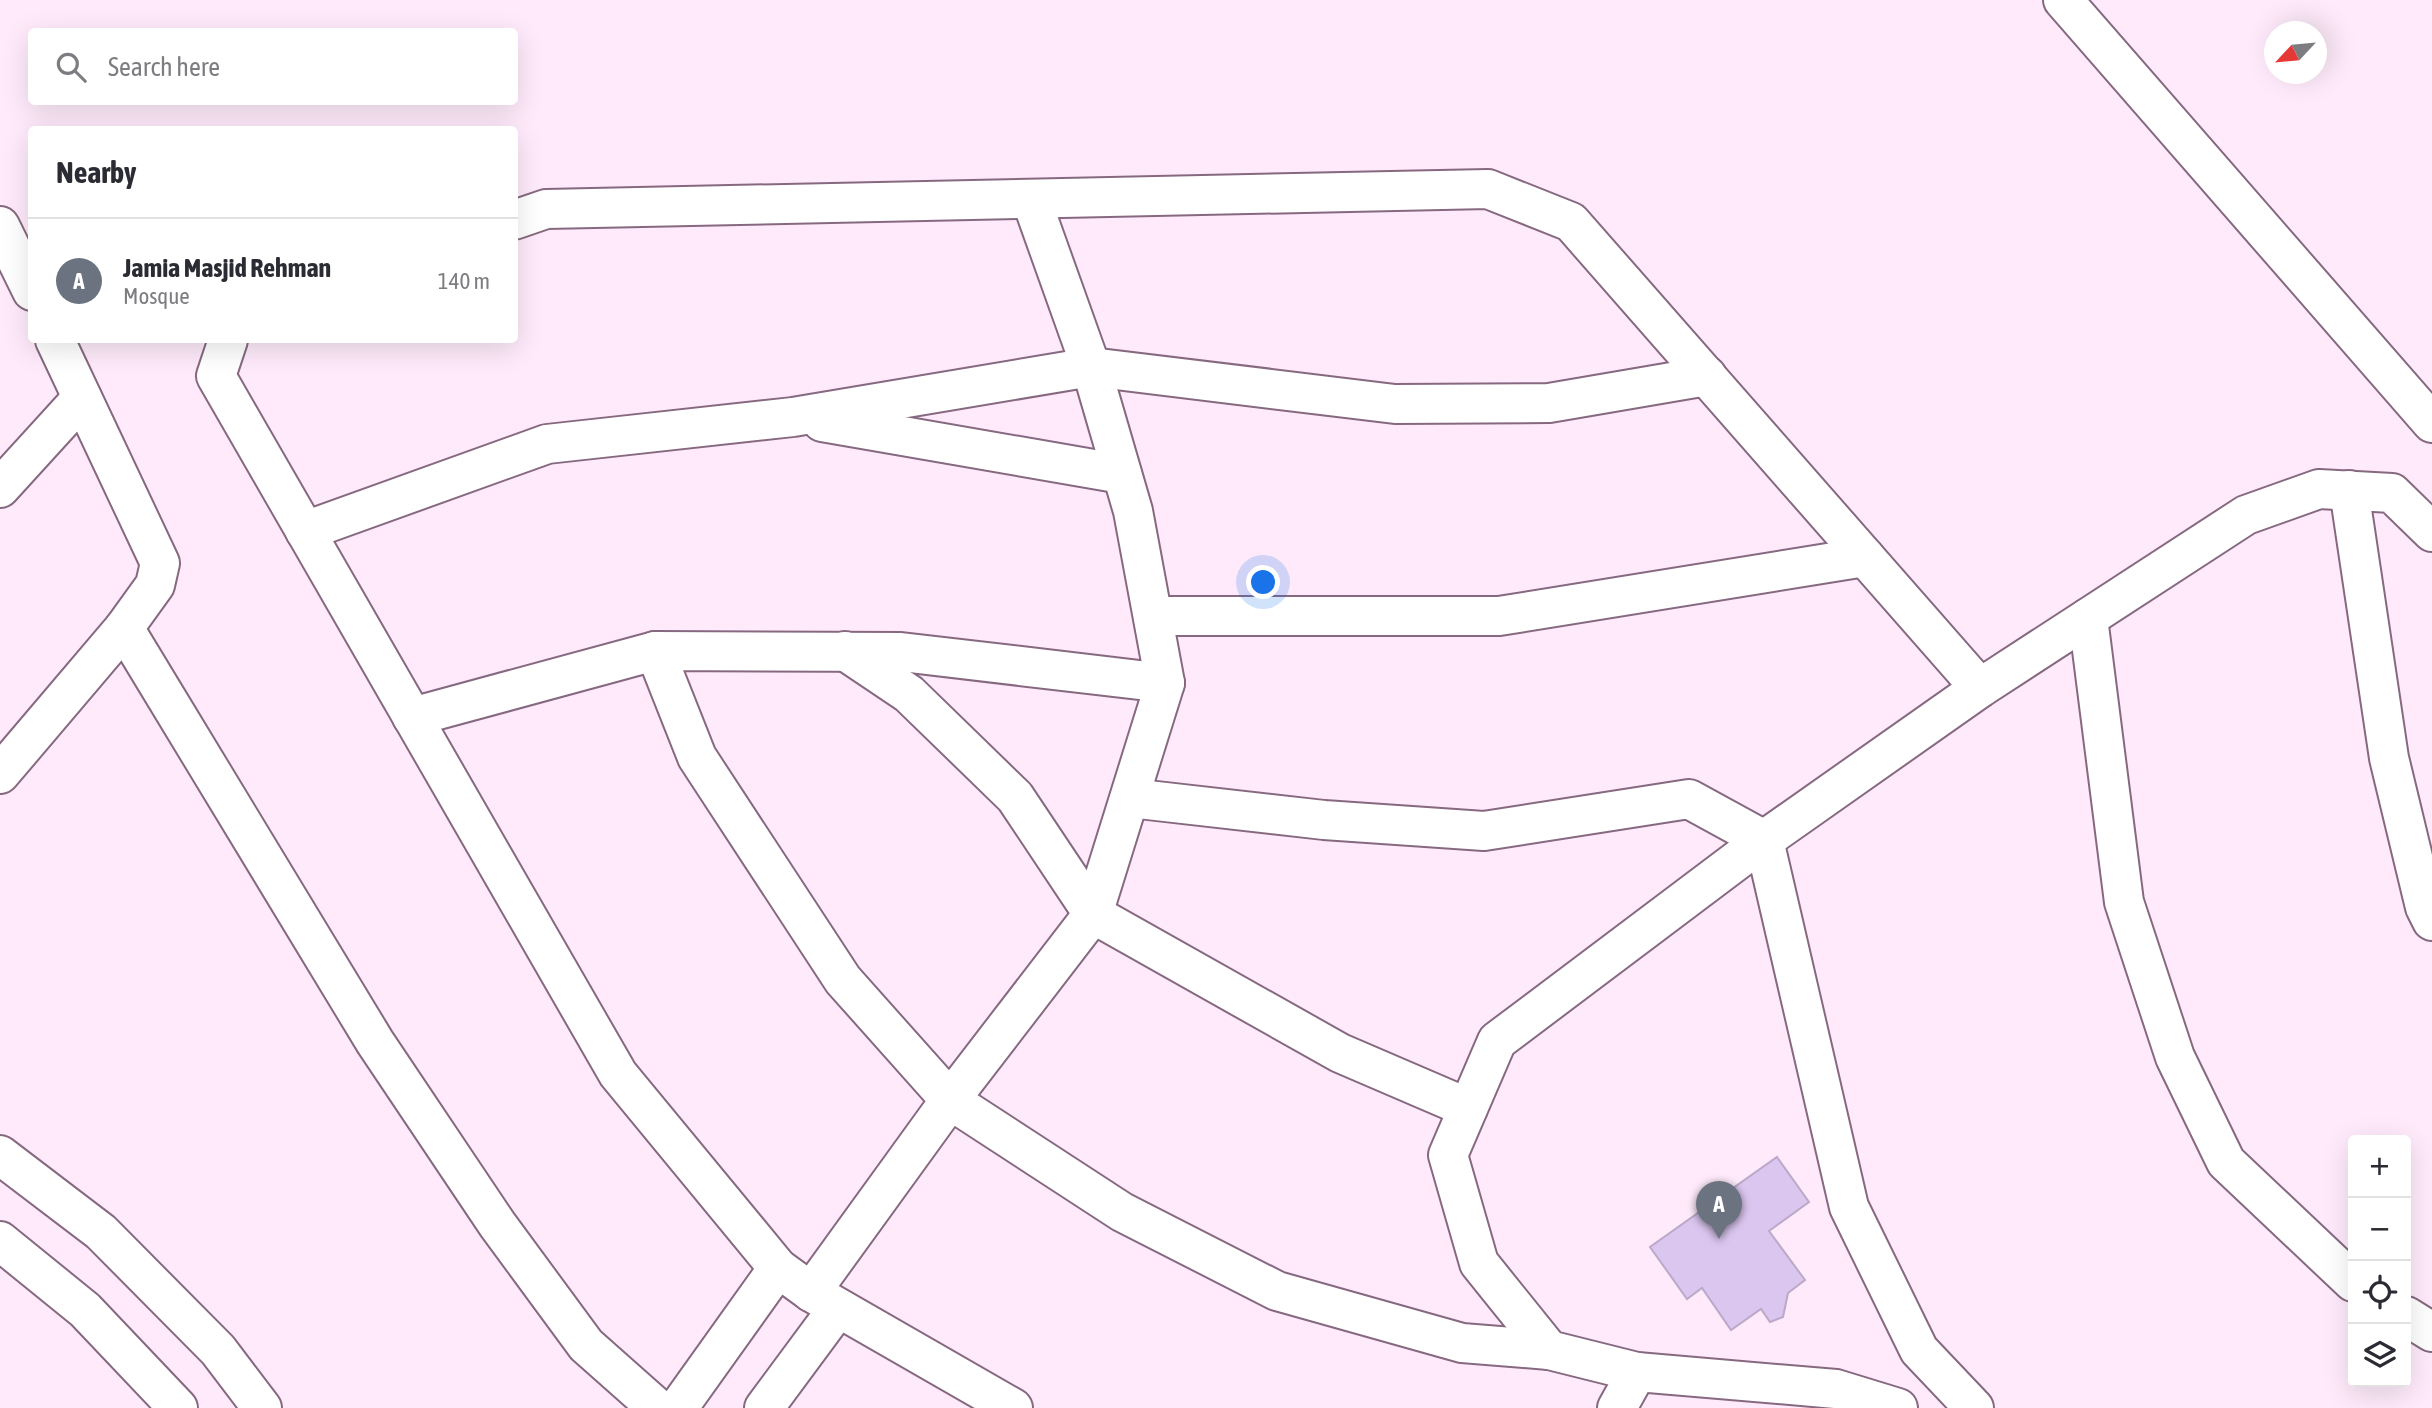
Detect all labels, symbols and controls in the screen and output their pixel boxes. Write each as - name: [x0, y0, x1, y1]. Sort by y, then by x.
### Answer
- north arrow: [2264, 21, 2327, 84]
- search box: [28, 28, 518, 105]
- icon: search: [52, 48, 90, 86]
- text: Search here: [108, 52, 220, 82]
- text: Nearby: [56, 155, 136, 189]
- text: Jamia Masjid Rehman: [123, 253, 331, 283]
- text: A: [73, 268, 85, 294]
- text: 140 m: [438, 268, 490, 294]
- text: Mosque: [123, 283, 190, 309]
- your location: [1246, 565, 1280, 599]
- map controls: [2348, 1135, 2411, 1387]
- button: +: [2348, 1135, 2411, 1198]
- pin: A: [1696, 1181, 1742, 1239]
- button: −: [2348, 1198, 2411, 1261]
- button: locate: [2348, 1261, 2411, 1324]
- button: layers: [2348, 1324, 2411, 1387]

